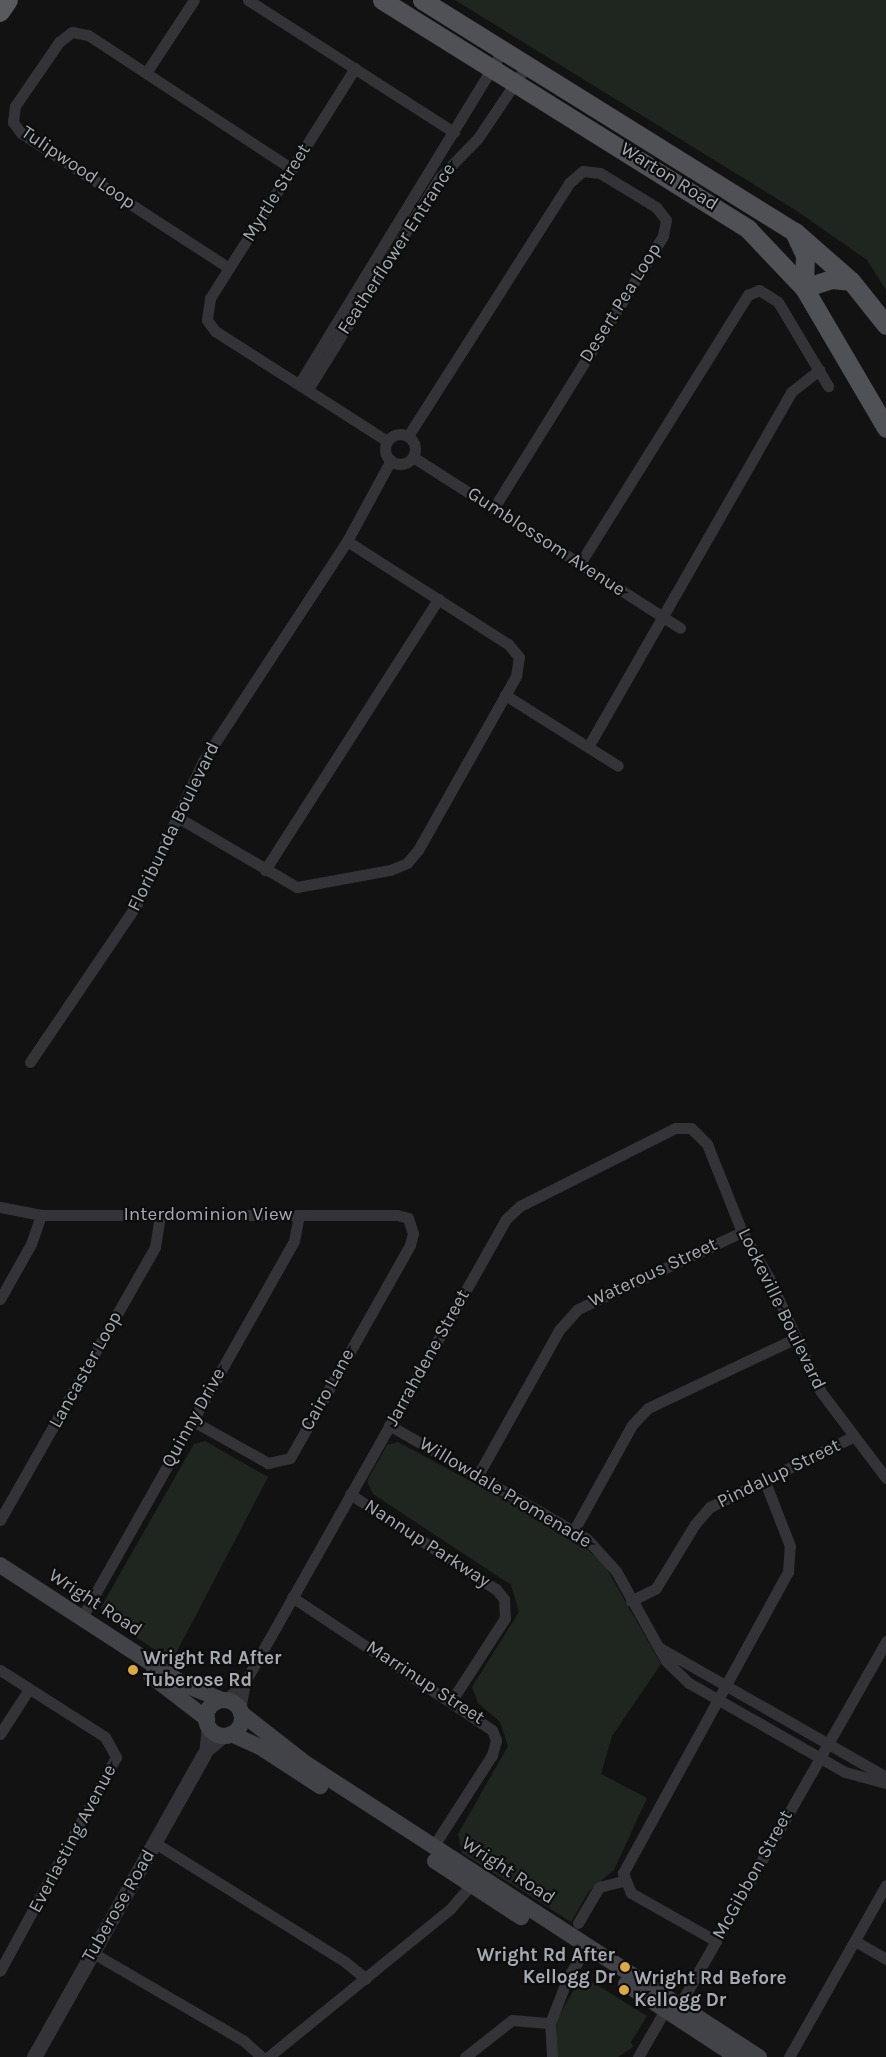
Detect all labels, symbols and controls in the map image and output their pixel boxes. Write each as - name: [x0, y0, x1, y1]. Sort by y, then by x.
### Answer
- street label: Tulipwood Loop: [17, 121, 139, 215]
- street label: Warton Road: [616, 138, 722, 216]
- street label: Myrtle Street: [238, 140, 316, 246]
- street label: Featherflower Entrance: [333, 159, 461, 339]
- street label: Desert Pea Loop: [575, 239, 667, 367]
- street label: Gumblossom Avenue: [463, 482, 629, 602]
- street label: Floribunda Boulevard: [123, 739, 225, 915]
- street label: Interdominion View: [124, 1204, 292, 1226]
- street label: Lockeville Boulevard: [732, 1225, 830, 1393]
- street label: Waterous Street: [585, 1233, 721, 1313]
- street label: Jarrahdene Street: [381, 1286, 475, 1430]
- street label: Lancaster Loop: [44, 1308, 128, 1432]
- street label: Cairo Lane: [296, 1345, 360, 1435]
- street label: Quinny Drive: [157, 1364, 231, 1472]
- street label: Willowdale Promenade: [415, 1433, 595, 1553]
- street label: Pindalup Street: [714, 1434, 844, 1514]
- street label: Nannup Parkway: [360, 1495, 494, 1593]
- street label: Wright Road: [44, 1564, 146, 1642]
- street label: Marrinup Street: [361, 1636, 489, 1730]
- place label: Wright Rd After Tuberose Rd: [143, 1648, 281, 1692]
- marker: Wright Rd After Tuberose Rd: [127, 1664, 139, 1676]
- street label: Everlasting Avenue: [24, 1761, 122, 1917]
- street label: McGibbon Street: [708, 1806, 798, 1944]
- street label: Wright Road: [457, 1832, 559, 1910]
- street label: Tuberose Road: [78, 1846, 160, 1966]
- place label: Wright Rd After Kellogg Dr: [477, 1945, 615, 1989]
- marker: Wright Rd After Kellogg Dr: [619, 1961, 631, 1973]
- place label: Wright Rd Before Kellogg Dr: [634, 1968, 786, 2012]
- marker: Wright Rd Before Kellogg Dr: [618, 1984, 630, 1996]

